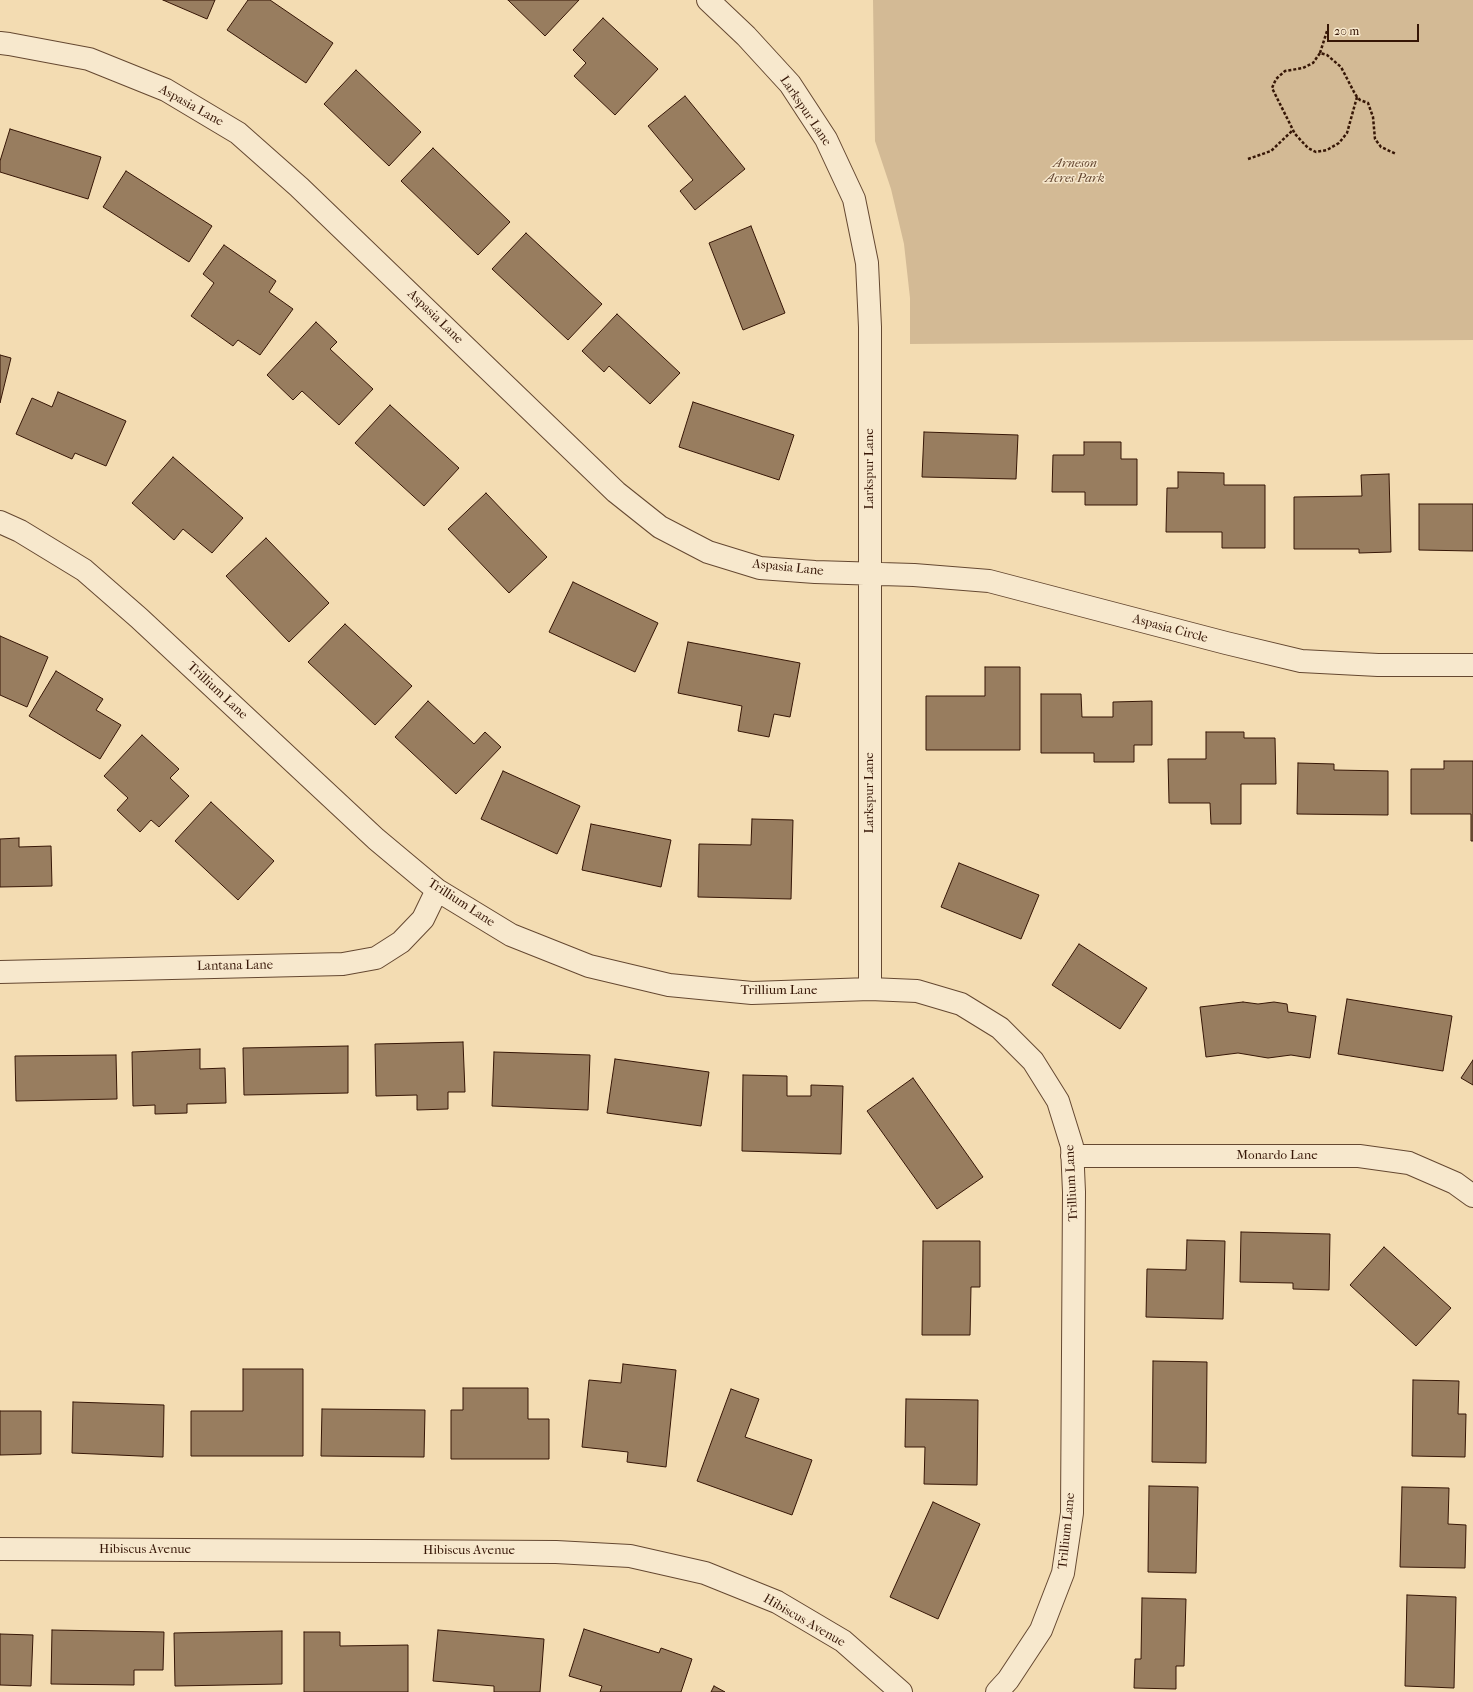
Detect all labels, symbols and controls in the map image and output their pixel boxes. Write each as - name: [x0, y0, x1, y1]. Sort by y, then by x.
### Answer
- scale bar: [1329, 16, 1421, 42]
- text: 20 m: [1334, 24, 1359, 38]
- street label: Larkspur Lane: [776, 73, 834, 149]
- street label: Aspasia Lane: [156, 82, 226, 130]
- park label: Arneson Acres Park: [1045, 156, 1105, 187]
- street label: Aspasia Lane: [404, 287, 466, 347]
- street label: Larkspur Lane: [862, 428, 878, 510]
- street label: Aspasia Lane: [752, 557, 824, 579]
- street label: Aspasia Circle: [1131, 611, 1209, 647]
- street label: Trillium Lane: [184, 659, 250, 723]
- street label: Larkspur Lane: [862, 752, 878, 834]
- street label: Trillium Lane: [424, 876, 498, 930]
- street label: Lantana Lane: [197, 958, 273, 974]
- street label: Trillium Lane: [741, 983, 817, 999]
- street label: Trillium Lane: [1062, 1144, 1082, 1222]
- street label: Monardo Lane: [1236, 1148, 1318, 1164]
- street label: Trillium Lane: [1055, 1492, 1079, 1570]
- street label: Hibiscus Avenue: [99, 1542, 191, 1558]
- street label: Hibiscus Avenue: [423, 1543, 515, 1559]
- street label: Hibiscus Avenue: [760, 1591, 848, 1651]

